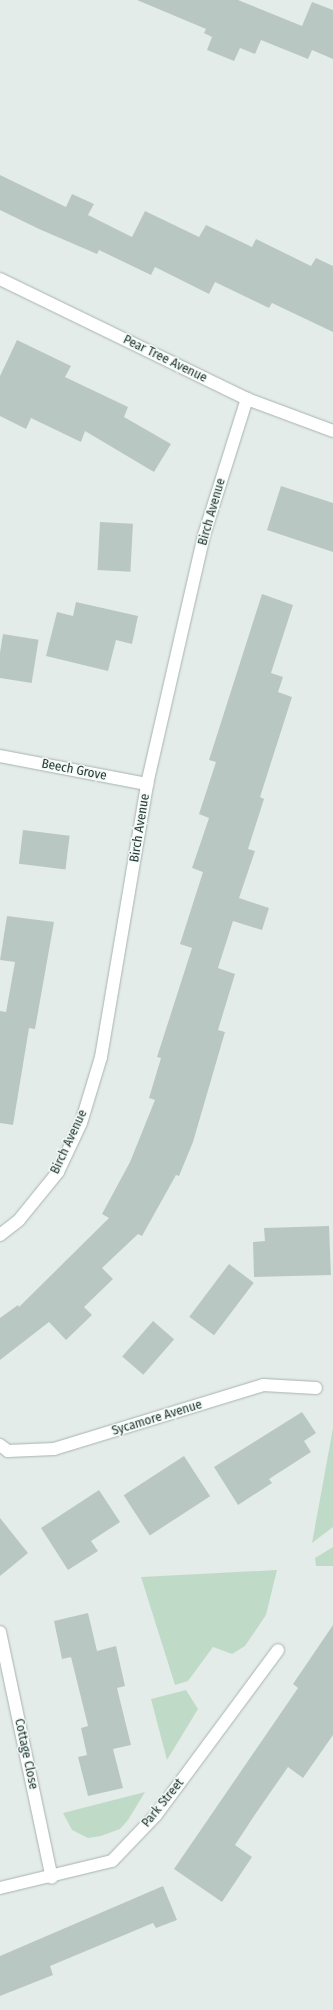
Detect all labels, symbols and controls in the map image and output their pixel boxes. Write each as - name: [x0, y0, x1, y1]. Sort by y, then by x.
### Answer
- street label: Pear Tree Avenue: [120, 332, 210, 386]
- street label: Birch Avenue: [195, 477, 229, 547]
- street label: Beech Grove: [40, 756, 108, 784]
- street label: Birch Avenue: [127, 793, 153, 863]
- street label: Birch Avenue: [47, 1107, 91, 1177]
- street label: Sycamore Avenue: [110, 1397, 204, 1439]
- street label: Cottage Close: [11, 1717, 41, 1791]
- street label: Park Street: [139, 1776, 187, 1830]

